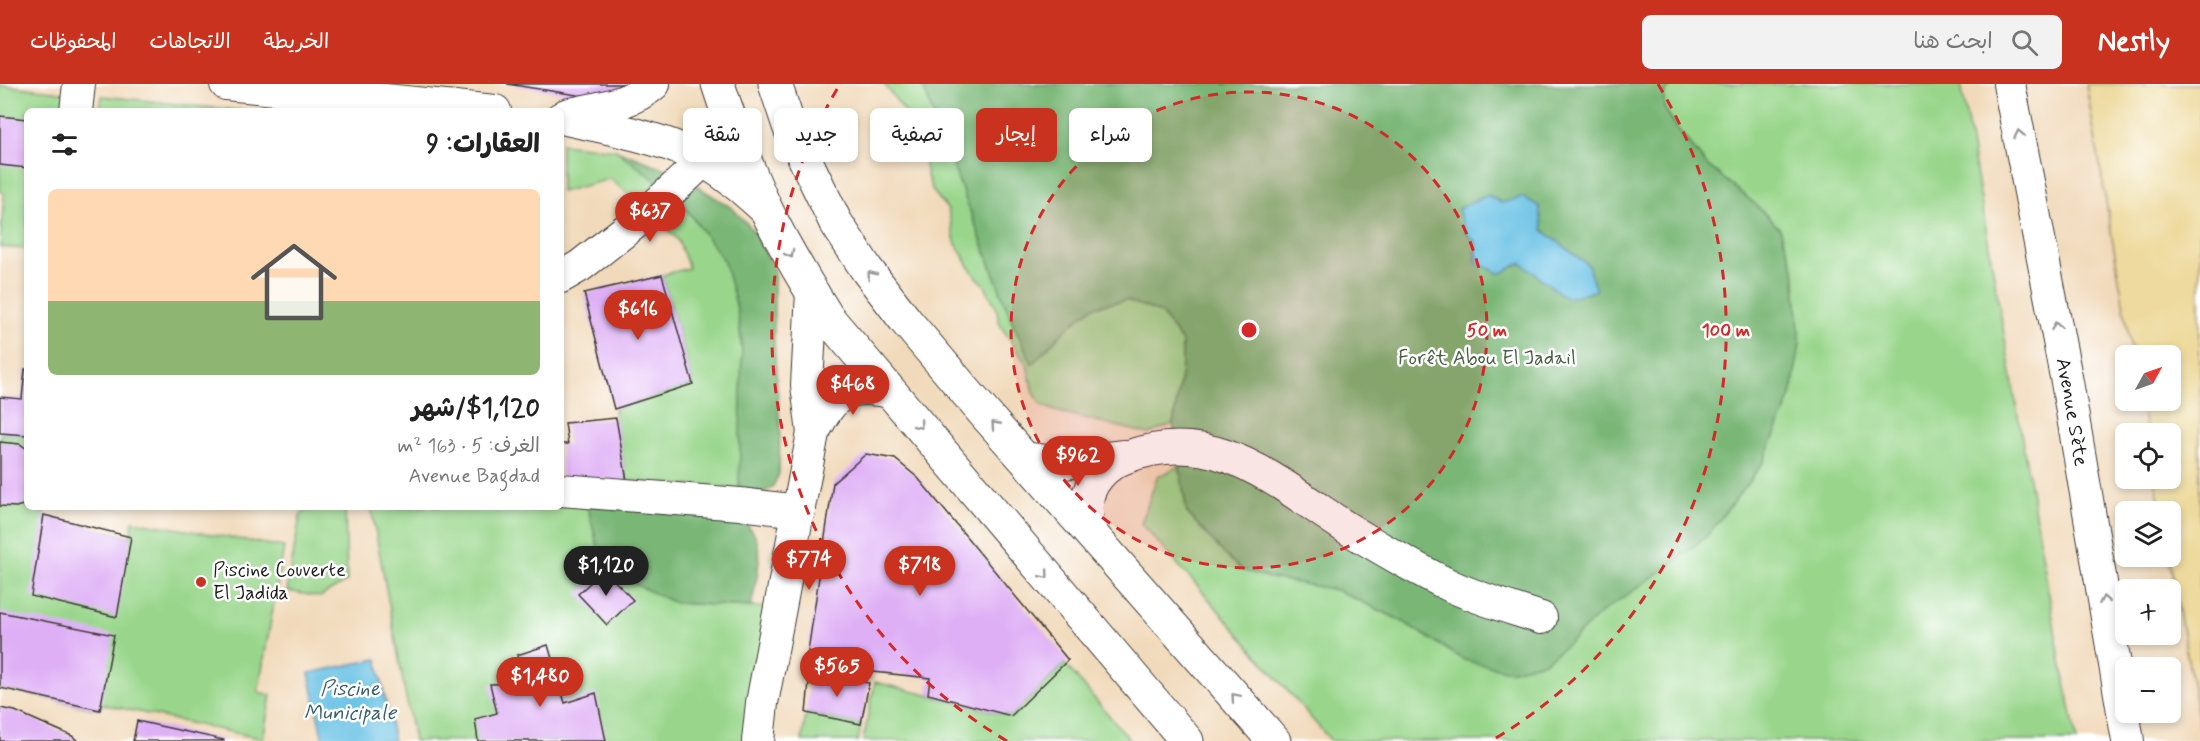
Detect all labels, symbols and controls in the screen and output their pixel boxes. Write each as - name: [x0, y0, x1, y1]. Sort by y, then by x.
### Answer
- search box: [1642, 15, 2062, 69]
- text: Nestly: [2098, 24, 2170, 61]
- icon: search: [2008, 26, 2041, 59]
- text: المحفوظات: [30, 28, 116, 56]
- text: الاتجاهات: [149, 28, 231, 56]
- text: الخريطة: [264, 28, 329, 56]
- text: ابحث هنا: [1913, 28, 1993, 56]
- chip: شقة: [683, 108, 762, 162]
- chip: جديد: [774, 108, 858, 162]
- chip: تصفية: [870, 108, 964, 162]
- chip: إيجار: [976, 108, 1057, 162]
- chip: شراء: [1069, 108, 1152, 162]
- icon: filters: [48, 128, 81, 161]
- text: العقارات: 9: [426, 128, 540, 162]
- one-way arrow: [2013, 130, 2026, 140]
- pin: $637: [614, 192, 686, 243]
- text: $637: [629, 198, 671, 225]
- icon: home: [240, 228, 348, 336]
- one-way arrow: [783, 247, 794, 258]
- one-way arrow: [867, 270, 878, 281]
- pin: $616: [602, 290, 674, 341]
- text: $616: [618, 296, 658, 323]
- text: 50 m: [1467, 319, 1507, 343]
- text: 100 m: [1702, 319, 1750, 343]
- centre of rings: [1239, 320, 1259, 340]
- one-way arrow: [2050, 321, 2063, 331]
- park label: Forêt Abou El Jadail: [1398, 345, 1576, 372]
- north arrow: [2115, 345, 2181, 411]
- map controls: [2115, 345, 2181, 723]
- street label: Avenue Sète: [2049, 356, 2095, 468]
- pin: $468: [817, 365, 889, 416]
- text: $468: [830, 371, 876, 398]
- text: $1,120/شهر: [412, 392, 540, 426]
- one-way arrow: [912, 419, 923, 430]
- one-way arrow: [991, 421, 1002, 432]
- button: locate: [2115, 423, 2181, 489]
- text: الغرف: 5 · 163 m²: [397, 433, 540, 460]
- pin: $962: [1042, 436, 1114, 487]
- text: $962: [1056, 442, 1100, 469]
- text: Avenue Bagdad: [409, 463, 540, 490]
- button: layers: [2115, 501, 2181, 567]
- pin: $774: [773, 540, 845, 591]
- pin: $1,120: [557, 546, 655, 597]
- text: $774: [786, 546, 832, 573]
- pin: $718: [884, 546, 956, 597]
- text: $1,120: [578, 552, 634, 579]
- text: $718: [898, 552, 942, 579]
- place label: Piscine Couverte El Jadida: [213, 557, 346, 607]
- one-way arrow: [1038, 568, 1049, 579]
- marker: Piscine Couverte El Jadida: [194, 575, 208, 589]
- button: +: [2115, 579, 2181, 645]
- one-way arrow: [2098, 596, 2111, 606]
- pin: $565: [801, 647, 873, 698]
- text: $565: [814, 653, 860, 680]
- pin: $1,480: [491, 657, 589, 708]
- button: −: [2115, 657, 2181, 723]
- text: $1,480: [510, 663, 570, 690]
- water label: Piscine Municipale: [304, 675, 398, 727]
- one-way arrow: [1231, 693, 1242, 704]

